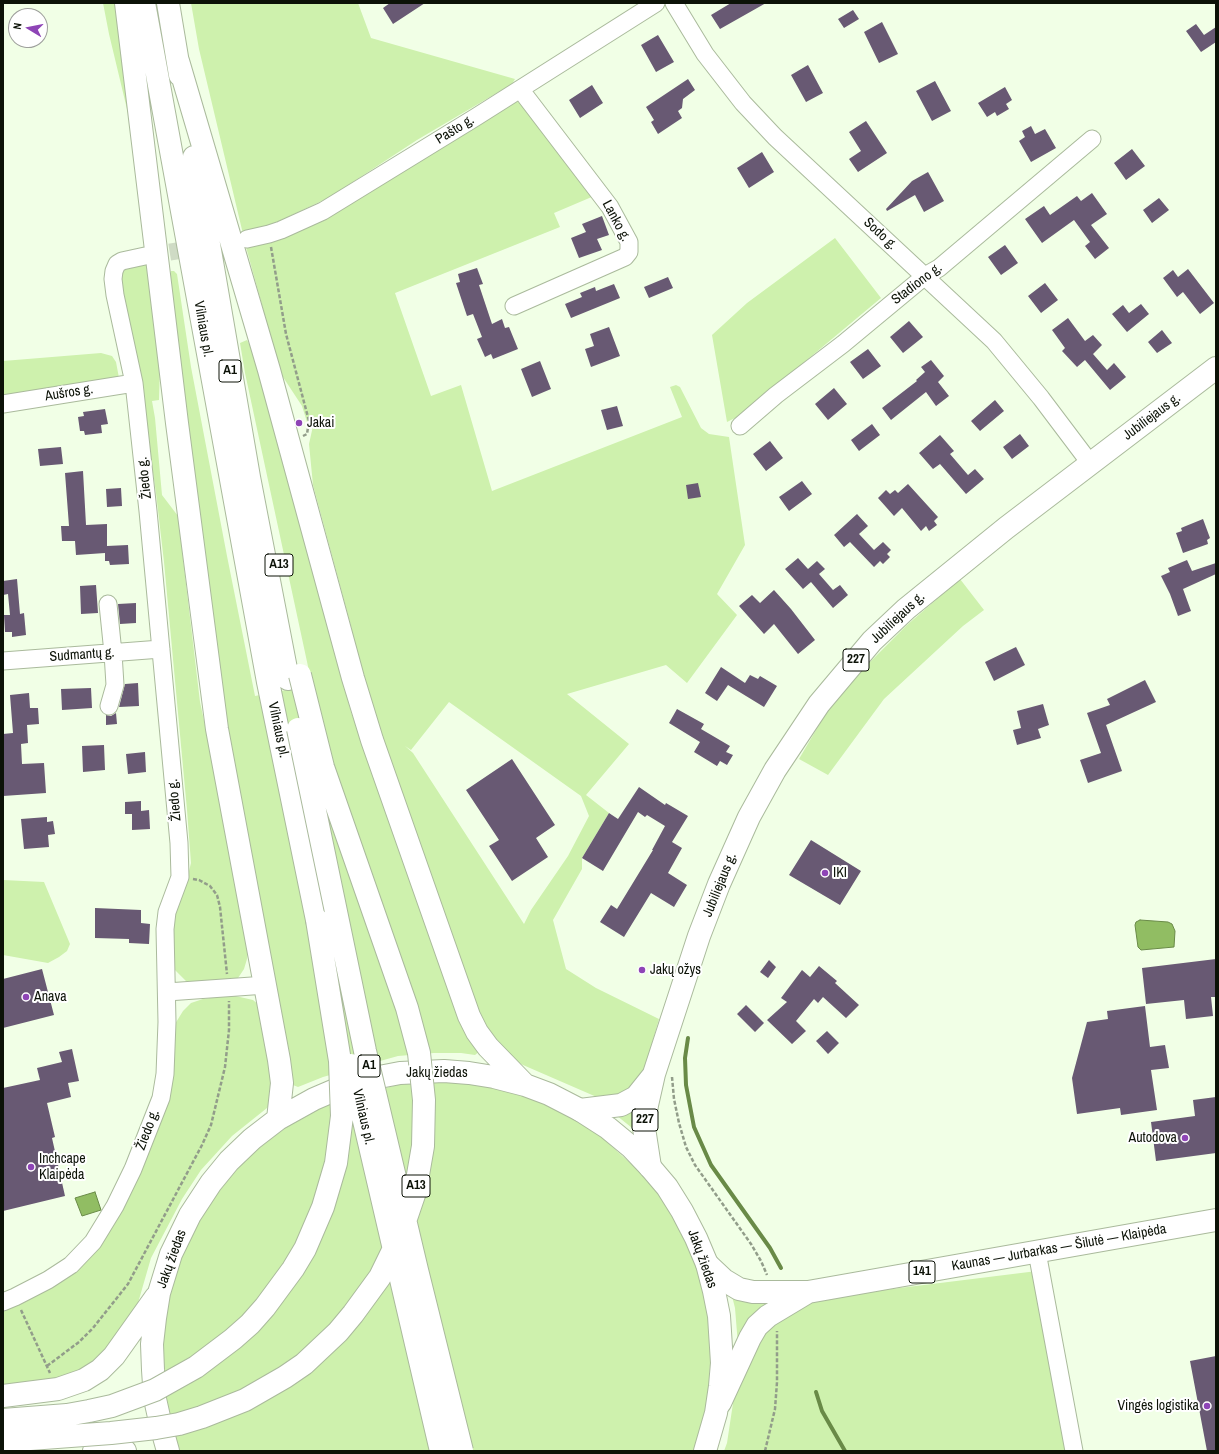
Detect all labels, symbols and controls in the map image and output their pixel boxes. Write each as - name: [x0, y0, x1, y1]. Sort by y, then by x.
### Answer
- north arrow: [8, 8, 48, 48]
- text: N: [10, 22, 25, 31]
- street label: Pašto g.: [433, 112, 477, 148]
- street label: Lanko g.: [598, 198, 634, 244]
- street label: Sodo g.: [860, 214, 900, 254]
- street label: Stadiono g.: [888, 260, 946, 308]
- street label: Vilniaus pl.: [190, 300, 216, 358]
- road number: A1: [219, 360, 241, 382]
- street label: Aušros g.: [44, 381, 94, 405]
- street label: Jubiliejaus g.: [1120, 390, 1184, 444]
- place label: Jakai: [307, 415, 334, 431]
- marker: Jakai: [294, 418, 304, 428]
- street label: Žiedo g.: [134, 456, 156, 500]
- road number: A13: [265, 554, 293, 576]
- street label: Jubiliejaus g.: [868, 589, 928, 647]
- street label: Sudmantų g.: [49, 644, 115, 666]
- road number: 227: [843, 649, 869, 671]
- street label: Vilniaus pl.: [264, 701, 292, 759]
- street label: Žiedo g.: [165, 778, 185, 822]
- street label: Jubiliejaus g.: [700, 850, 740, 920]
- place label: IKI: [833, 865, 847, 881]
- marker: IKI: [820, 868, 830, 878]
- place label: Jakų ožys: [650, 962, 701, 978]
- marker: Jakų ožys: [637, 965, 647, 975]
- place label: Anava: [34, 989, 67, 1005]
- marker: Anava: [21, 992, 31, 1002]
- road number: A1: [358, 1055, 380, 1077]
- street label: Jakų žiedas: [406, 1065, 468, 1081]
- street label: Vilniaus pl.: [348, 1088, 378, 1146]
- street label: Žiedo g.: [133, 1107, 163, 1153]
- road number: 227: [632, 1109, 658, 1131]
- place label: Autodova: [1128, 1130, 1177, 1146]
- marker: Autodova: [1180, 1133, 1190, 1143]
- place label: Inchcape Klaipėda: [39, 1151, 86, 1184]
- marker: Inchcape Klaipėda: [26, 1162, 36, 1172]
- road number: A13: [402, 1175, 430, 1197]
- street label: Kaunas — Jurbarkas — Šilutė — Klaipėda: [950, 1221, 1168, 1275]
- street label: Jakų žiedas: [154, 1227, 190, 1291]
- street label: Jakų žiedas: [684, 1227, 720, 1291]
- road number: 141: [909, 1261, 935, 1283]
- place label: Vingės logistika: [1118, 1398, 1199, 1414]
- marker: Vingės logistika: [1202, 1401, 1212, 1411]

